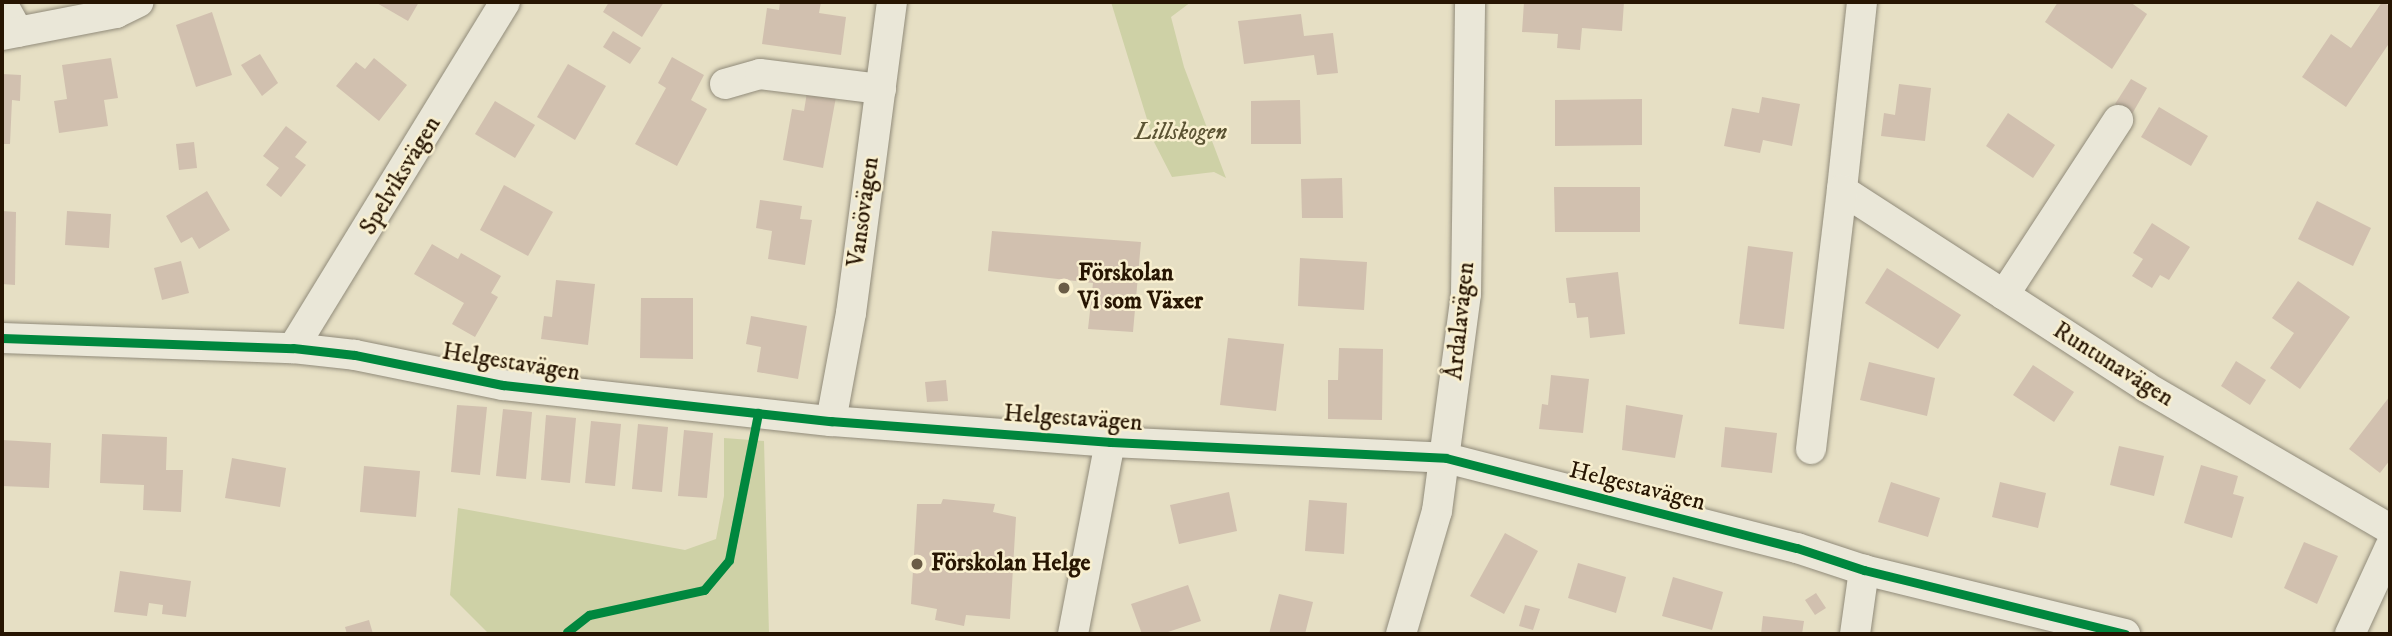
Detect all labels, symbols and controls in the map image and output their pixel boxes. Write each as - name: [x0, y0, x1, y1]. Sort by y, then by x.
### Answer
- street label: Spelviksvägen: [354, 112, 448, 240]
- park label: Lillskogen: [1135, 119, 1227, 147]
- street label: Vansövägen: [842, 155, 886, 269]
- place label: Förskolan Vi som Växer: [1078, 260, 1203, 316]
- street label: Årdalavägen: [1440, 261, 1482, 381]
- marker: Förskolan Vi som Växer: [1056, 280, 1072, 296]
- street label: Runtunavägen: [2047, 317, 2179, 413]
- street label: Helgestavägen: [440, 338, 582, 388]
- street label: Helgestavägen: [1003, 400, 1143, 438]
- street label: Helgestavägen: [1566, 456, 1708, 518]
- place label: Förskolan Helge: [931, 550, 1090, 578]
- marker: Förskolan Helge: [909, 556, 925, 572]

